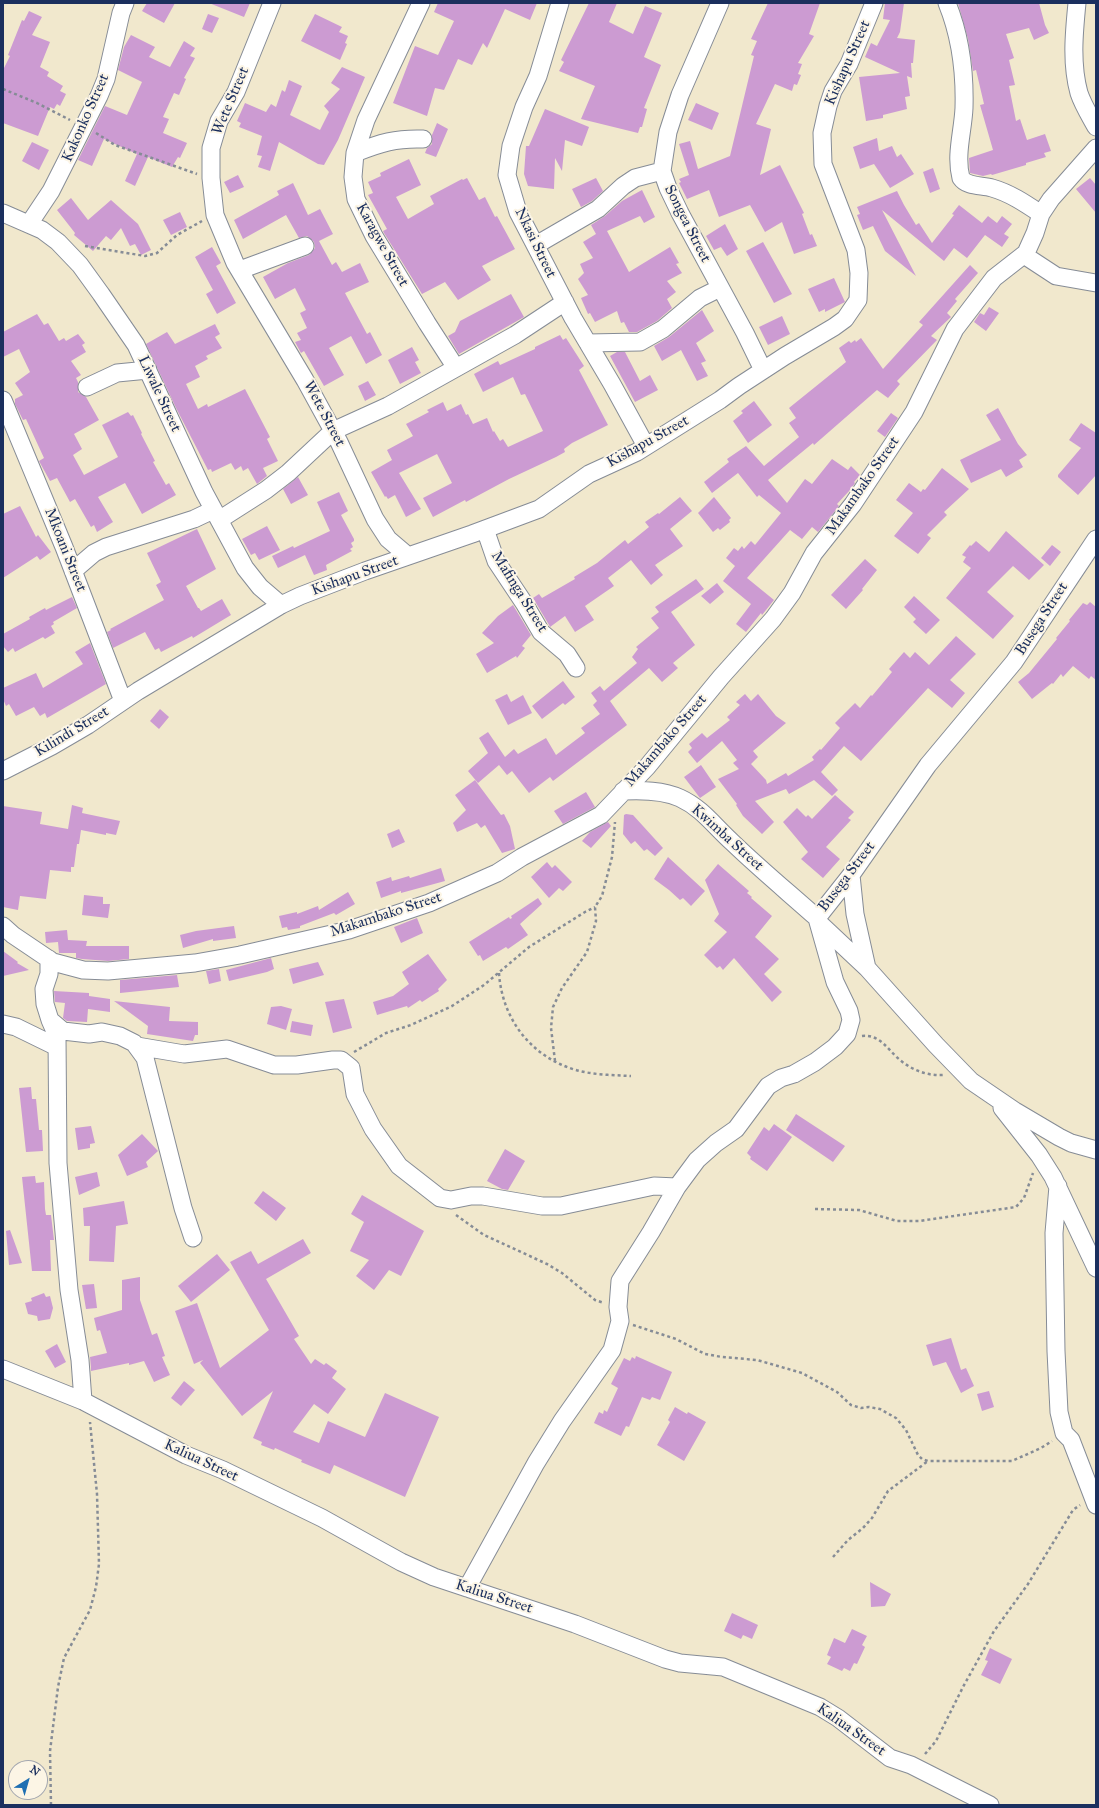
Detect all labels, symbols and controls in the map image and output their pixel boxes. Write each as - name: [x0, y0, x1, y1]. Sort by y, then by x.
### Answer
- street label: Kishapu Street: [821, 18, 875, 108]
- street label: Wete Street: [209, 64, 253, 138]
- street label: Kakonko Street: [59, 71, 113, 165]
- street label: Songea Street: [660, 182, 714, 266]
- street label: Karagwe Street: [352, 200, 412, 290]
- street label: Nkasi Street: [510, 205, 560, 281]
- street label: Liwale Street: [134, 353, 184, 435]
- street label: Wete Street: [299, 378, 349, 450]
- street label: Kishapu Street: [604, 412, 692, 472]
- street label: Makambako Street: [822, 433, 904, 539]
- street label: Mkoani Street: [40, 505, 90, 595]
- street label: Mafinga Street: [487, 548, 551, 636]
- street label: Kishapu Street: [309, 552, 401, 600]
- street label: Busega Street: [1012, 579, 1072, 659]
- street label: Makambako Street: [621, 691, 711, 791]
- street label: Kilindi Street: [32, 703, 112, 761]
- street label: Kwimba Street: [687, 801, 767, 875]
- street label: Busega Street: [815, 838, 879, 916]
- street label: Makambako Street: [328, 888, 444, 942]
- street label: Kaliua Street: [161, 1436, 241, 1486]
- street label: Kaliua Street: [453, 1576, 535, 1618]
- street label: Kaliua Street: [813, 1700, 889, 1760]
- north arrow: [8, 1760, 48, 1800]
- text: N: [27, 1763, 43, 1779]

